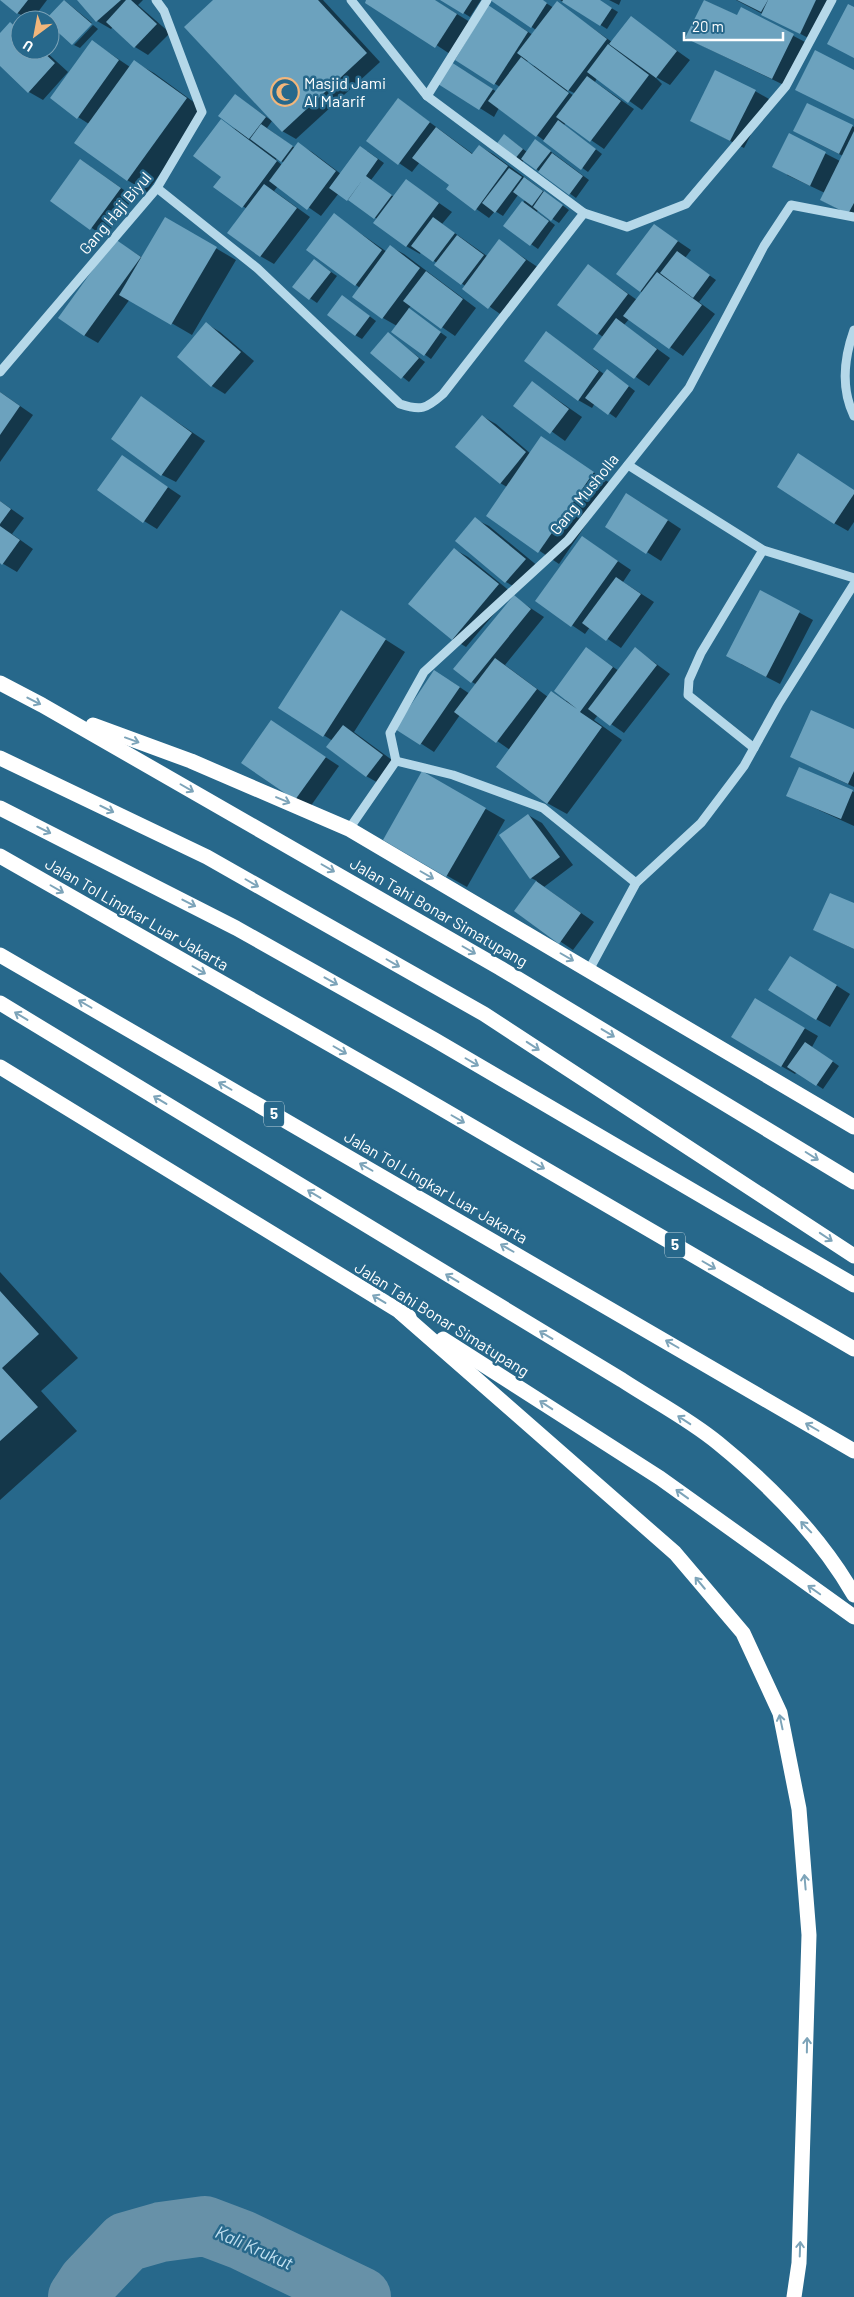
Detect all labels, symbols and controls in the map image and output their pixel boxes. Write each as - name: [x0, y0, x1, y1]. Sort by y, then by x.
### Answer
- north arrow: [10, 10, 60, 60]
- scale bar: [684, 10, 783, 42]
- text: 20 m: [692, 17, 724, 35]
- text: U: [19, 37, 36, 56]
- place label: Masjid Jami Al Ma'arif: [304, 73, 386, 110]
- mosque icon: Masjid Jami Al Ma'arif: [270, 77, 300, 107]
- street label: Gang Haji Biyul: [75, 168, 155, 258]
- street label: Gang Musholla: [545, 449, 622, 538]
- one-way arrow: [26, 697, 41, 706]
- one-way arrow: [124, 736, 140, 745]
- one-way arrow: [179, 783, 194, 793]
- one-way arrow: [275, 796, 290, 806]
- one-way arrow: [99, 805, 114, 815]
- one-way arrow: [36, 826, 51, 835]
- street label: Jalan Tol Lingkar Luar Jakarta: [42, 853, 232, 974]
- street label: Jalan Tahi Bonar Simatupang: [347, 853, 531, 970]
- one-way arrow: [320, 864, 335, 874]
- one-way arrow: [420, 870, 434, 880]
- one-way arrow: [244, 878, 259, 888]
- one-way arrow: [50, 884, 65, 894]
- one-way arrow: [181, 898, 196, 908]
- one-way arrow: [461, 945, 475, 955]
- one-way arrow: [560, 952, 574, 962]
- one-way arrow: [386, 958, 401, 968]
- one-way arrow: [191, 965, 205, 975]
- one-way arrow: [323, 977, 338, 987]
- one-way arrow: [77, 999, 92, 1009]
- one-way arrow: [15, 1010, 29, 1020]
- one-way arrow: [601, 1028, 615, 1038]
- one-way arrow: [526, 1041, 540, 1051]
- one-way arrow: [332, 1046, 346, 1056]
- one-way arrow: [465, 1057, 479, 1067]
- one-way arrow: [219, 1080, 233, 1090]
- one-way arrow: [154, 1094, 168, 1104]
- road number: 5: [264, 1102, 284, 1126]
- one-way arrow: [450, 1114, 465, 1124]
- street label: Jalan Tol Lingkar Luar Jakarta: [341, 1126, 531, 1247]
- one-way arrow: [804, 1151, 818, 1161]
- one-way arrow: [530, 1161, 544, 1171]
- one-way arrow: [358, 1162, 373, 1172]
- one-way arrow: [307, 1188, 321, 1198]
- road number: 5: [665, 1232, 685, 1258]
- one-way arrow: [818, 1232, 832, 1242]
- one-way arrow: [499, 1243, 514, 1253]
- street label: Jalan Tahi Bonar Simatupang: [352, 1257, 533, 1380]
- one-way arrow: [701, 1260, 715, 1270]
- one-way arrow: [446, 1273, 460, 1283]
- one-way arrow: [373, 1294, 387, 1304]
- one-way arrow: [539, 1330, 553, 1340]
- one-way arrow: [665, 1339, 679, 1349]
- one-way arrow: [539, 1400, 553, 1411]
- one-way arrow: [678, 1415, 692, 1425]
- one-way arrow: [805, 1421, 819, 1431]
- one-way arrow: [676, 1489, 689, 1500]
- one-way arrow: [800, 1520, 812, 1533]
- one-way arrow: [695, 1577, 706, 1590]
- one-way arrow: [807, 1585, 821, 1595]
- one-way arrow: [776, 1714, 786, 1730]
- one-way arrow: [800, 1875, 810, 1891]
- one-way arrow: [802, 2037, 812, 2053]
- water label: Kali Krukut: [212, 2220, 297, 2274]
- one-way arrow: [795, 2241, 805, 2258]

